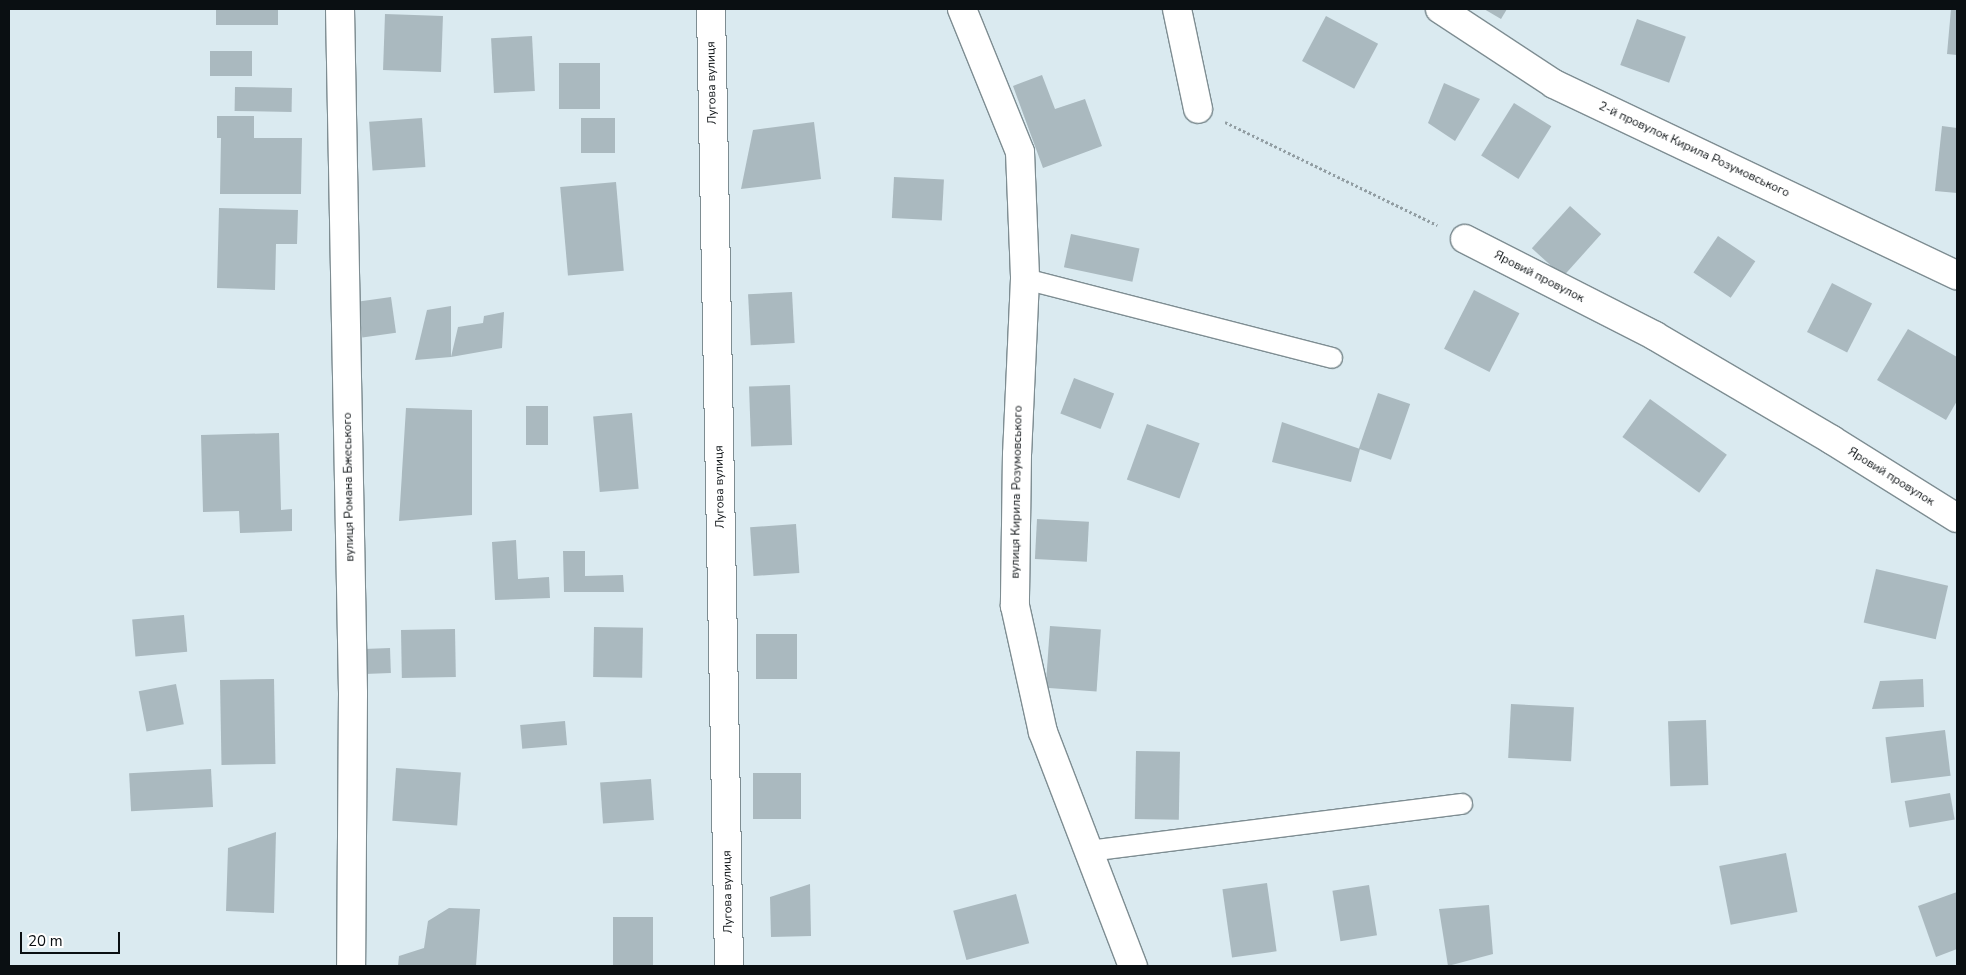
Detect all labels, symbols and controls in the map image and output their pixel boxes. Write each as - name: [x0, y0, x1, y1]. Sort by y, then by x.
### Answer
- street label: Лугова вулиця: [704, 41, 720, 125]
- street label: 2-й провулок Кирила Розумовського: [1596, 99, 1792, 201]
- street label: Яровий провулок: [1492, 248, 1586, 306]
- street label: вулиця Кирила Розумовського: [1008, 405, 1026, 579]
- street label: вулиця Романа Бжеського: [340, 412, 358, 562]
- street label: Лугова вулиця: [712, 445, 728, 529]
- street label: Яровий провулок: [1845, 445, 1937, 509]
- street label: Лугова вулиця: [720, 850, 736, 934]
- scale bar: [22, 922, 122, 954]
- text: 20 m: [28, 931, 63, 951]

